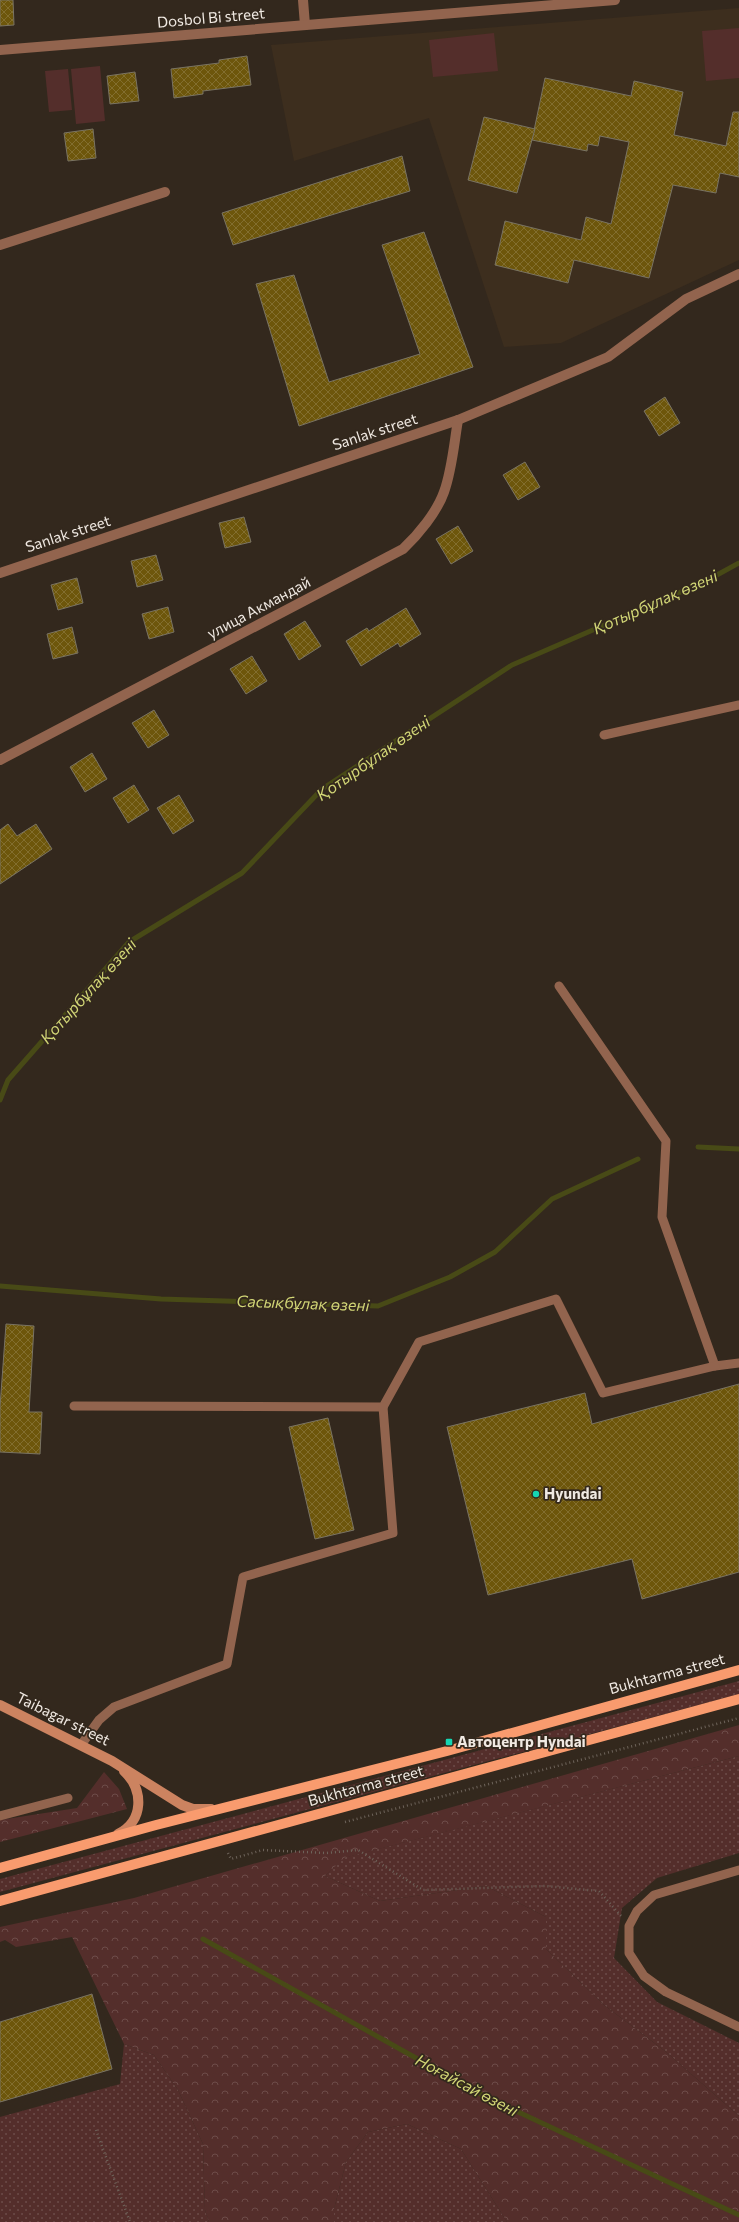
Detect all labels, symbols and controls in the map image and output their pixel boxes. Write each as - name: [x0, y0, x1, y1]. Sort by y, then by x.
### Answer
- street label: Dosbol Bi street: [156, 3, 266, 31]
- street label: Sanlak street: [330, 409, 420, 453]
- street label: Sanlak street: [23, 511, 113, 555]
- water label: Қотырбұлақ өзені: [589, 565, 721, 638]
- street label: улица Акмандай: [204, 572, 313, 642]
- water label: Қотырбұлақ өзені: [312, 711, 434, 804]
- water label: Қотырбұлақ өзені: [36, 934, 140, 1047]
- water label: Сасықбұлақ өзені: [236, 1291, 371, 1314]
- place label: Hyundai: [544, 1484, 602, 1502]
- marker: Hyundai: [531, 1489, 541, 1499]
- street label: Bukhtarma street: [607, 1649, 727, 1697]
- street label: Taibagar street: [14, 1688, 113, 1749]
- place label: Автоцентр Hyndai: [457, 1732, 586, 1750]
- marker: Автоцентр Hyndai: [444, 1737, 454, 1747]
- street label: Bukhtarma street: [306, 1761, 426, 1809]
- water label: Ноғайсай өзені: [413, 2050, 523, 2120]

